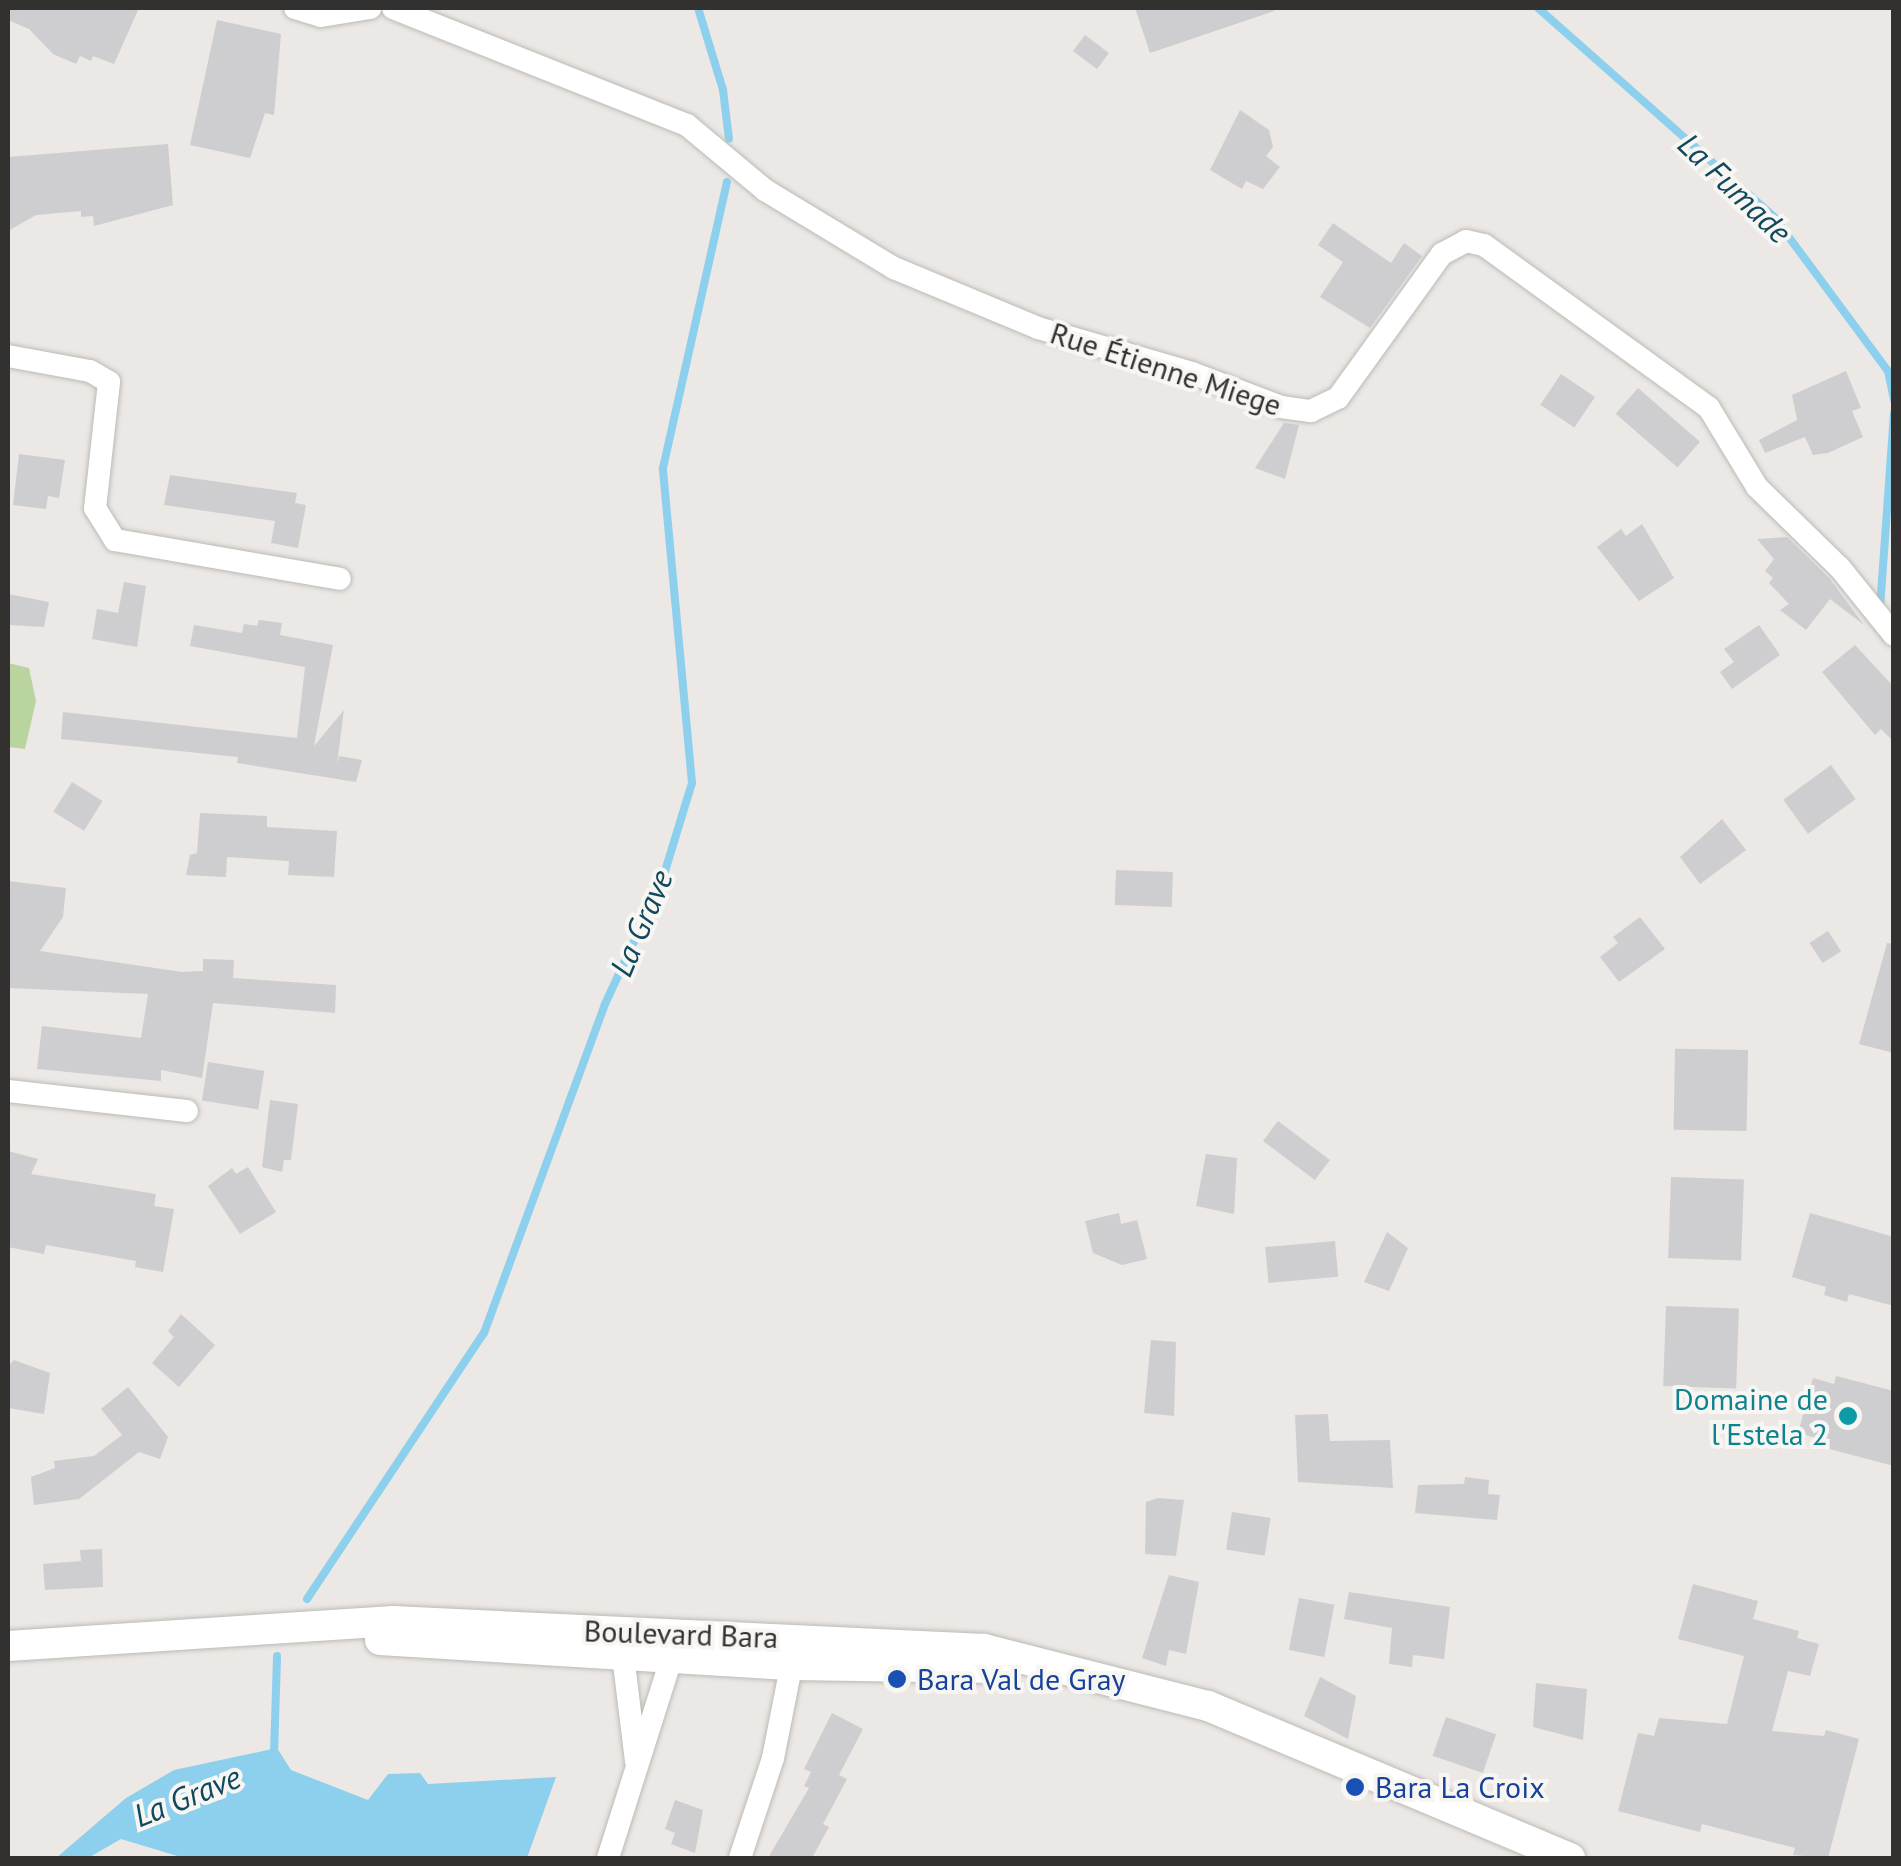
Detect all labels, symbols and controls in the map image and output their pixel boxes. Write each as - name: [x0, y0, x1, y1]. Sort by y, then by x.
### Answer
- water label: La Fumade: [1671, 125, 1799, 251]
- street label: Rue Étienne Miege: [1046, 315, 1286, 423]
- water label: La Grave: [601, 864, 681, 982]
- place label: Domaine de l'Estela 2: [1674, 1381, 1828, 1452]
- marker: Domaine de l'Estela 2: [1837, 1405, 1859, 1427]
- street label: Boulevard Bara: [583, 1613, 779, 1655]
- place label: Bara Val de Gray: [917, 1661, 1126, 1697]
- marker: Bara Val de Gray: [886, 1668, 908, 1690]
- water label: La Grave: [128, 1757, 246, 1835]
- place label: Bara La Croix: [1375, 1769, 1545, 1805]
- marker: Bara La Croix: [1344, 1776, 1366, 1798]

